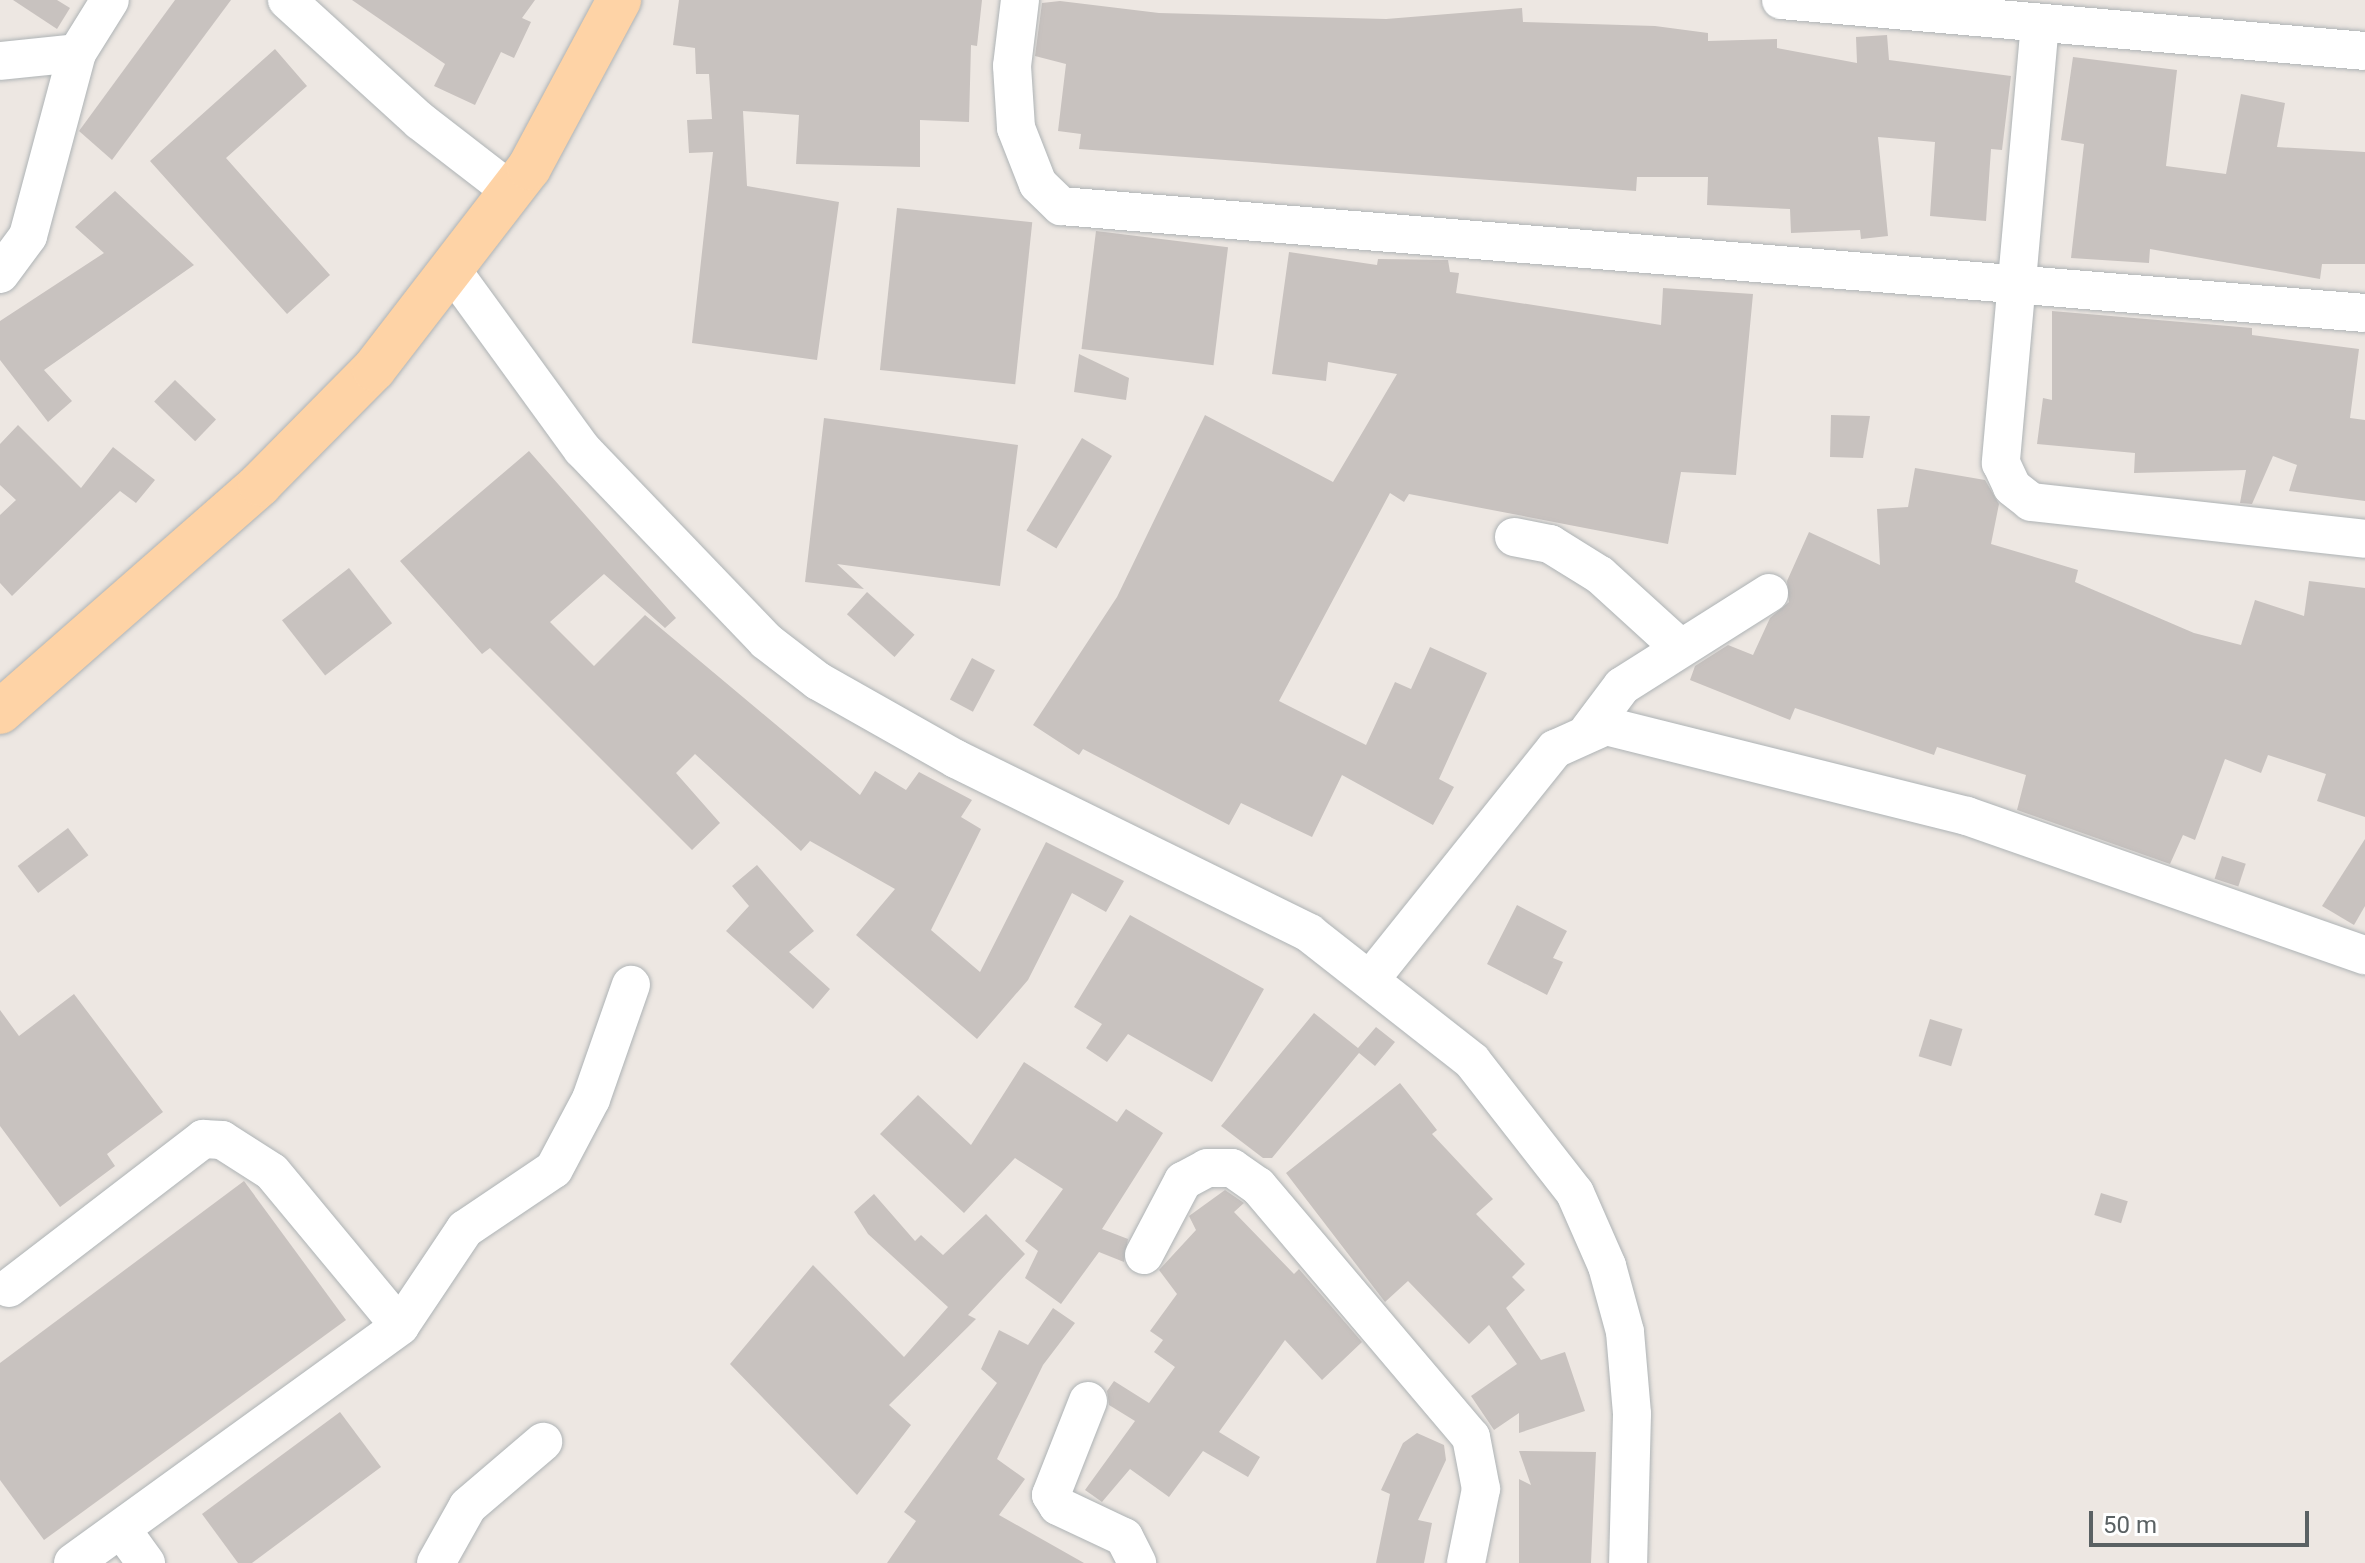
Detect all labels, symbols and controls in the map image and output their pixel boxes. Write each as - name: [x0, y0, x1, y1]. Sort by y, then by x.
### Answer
- scale bar: [2093, 1495, 2313, 1545]
- text: 50 m: [2103, 1511, 2157, 1539]

